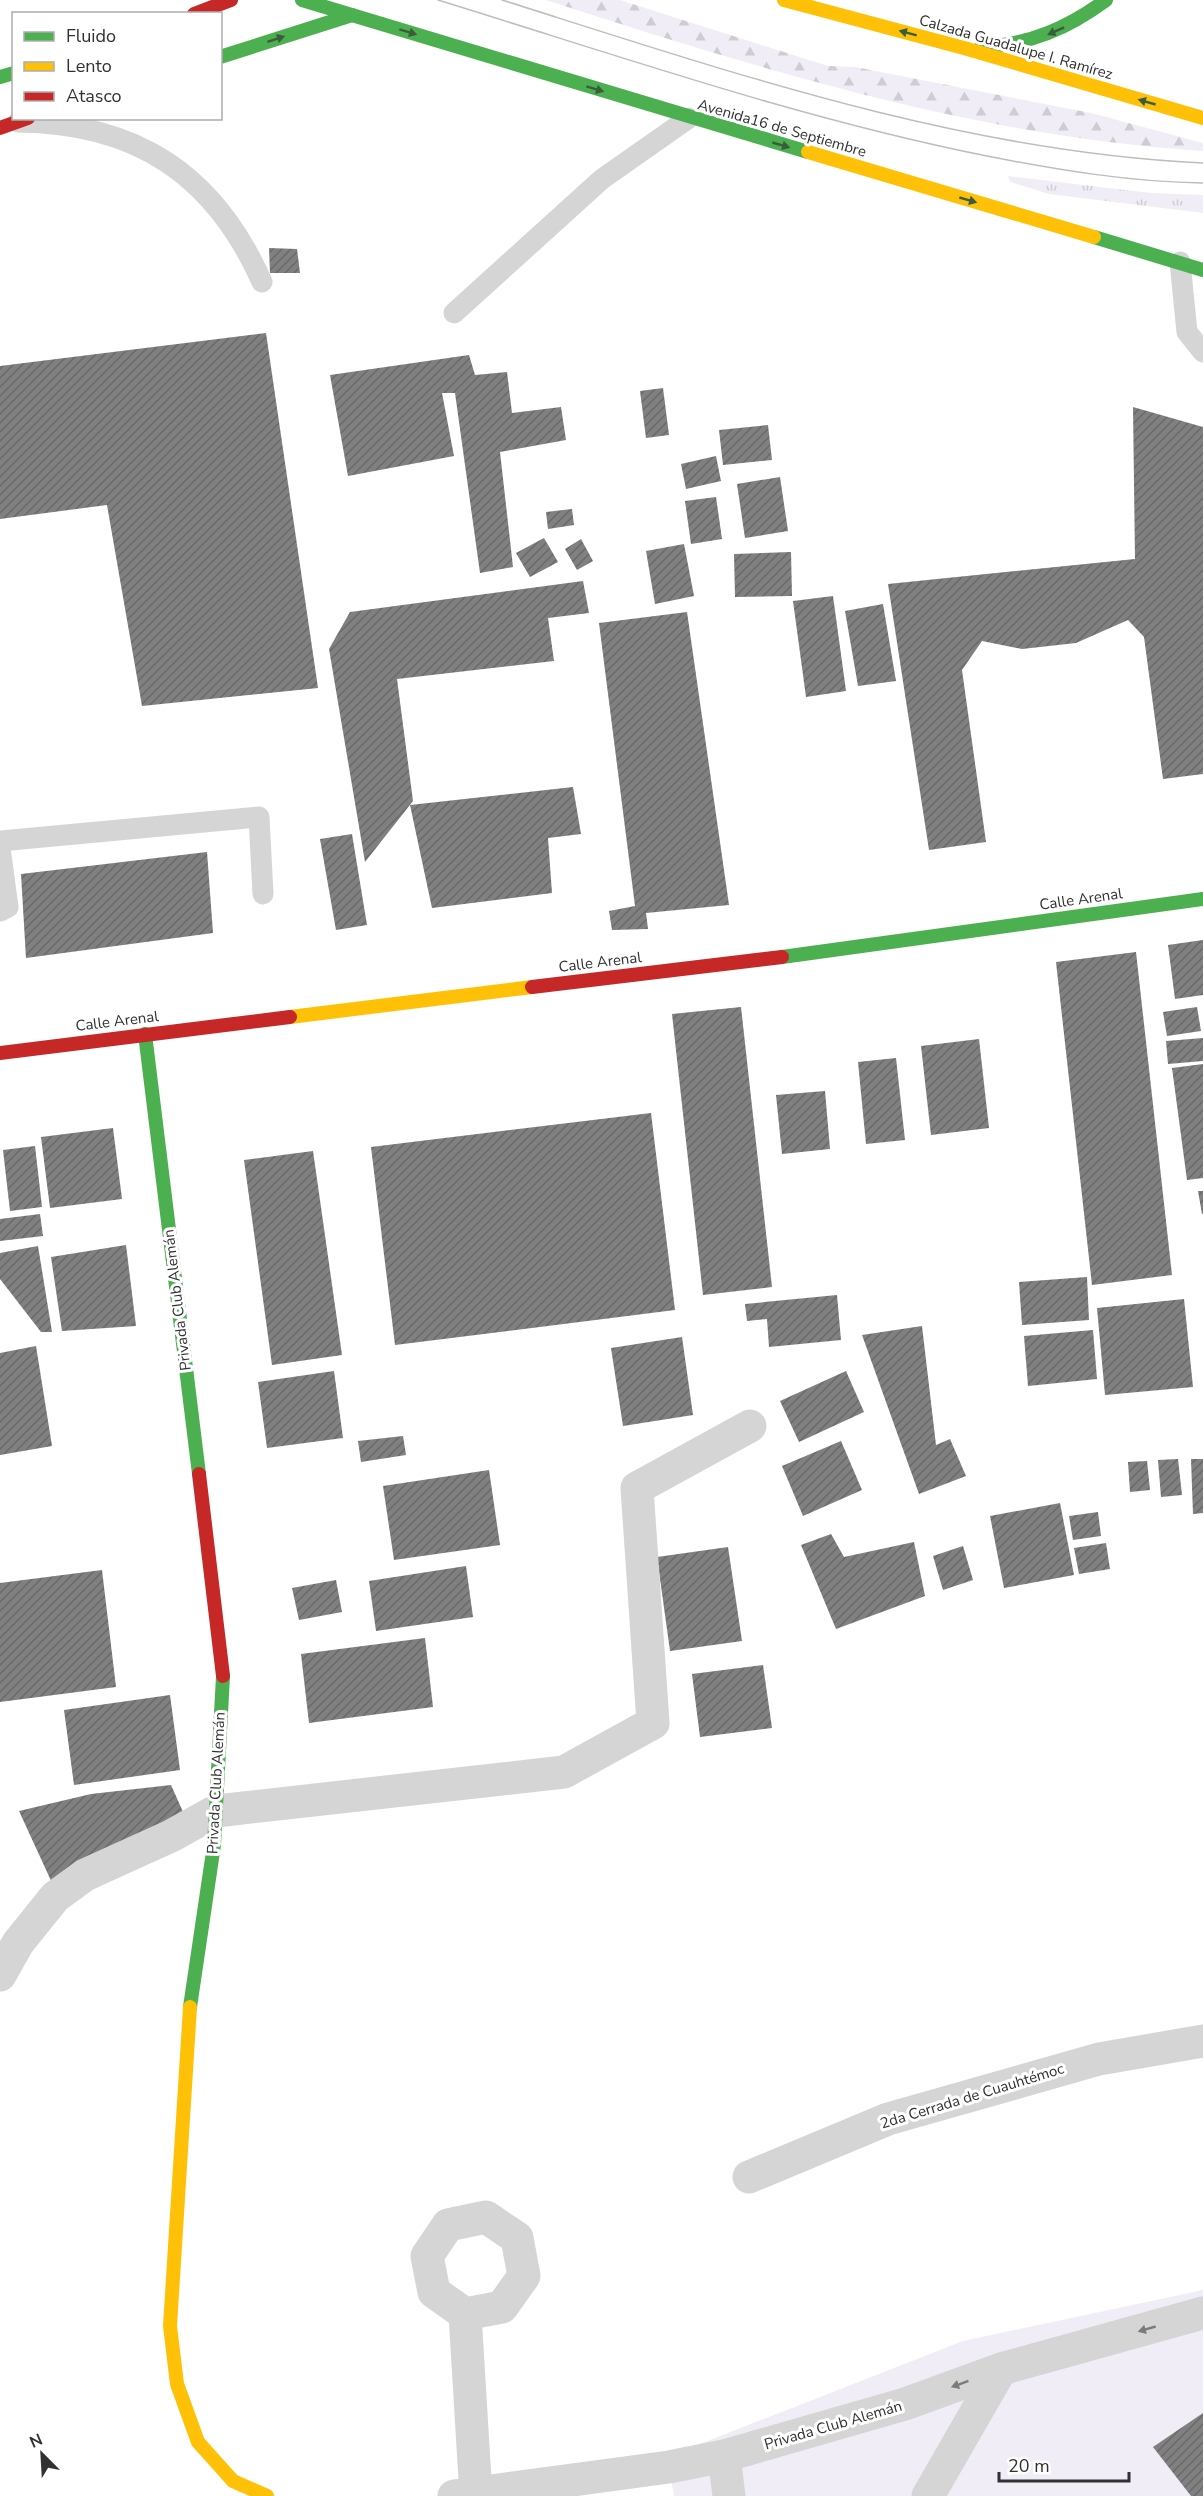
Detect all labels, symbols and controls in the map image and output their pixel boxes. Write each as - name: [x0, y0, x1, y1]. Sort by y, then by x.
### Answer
- street label: Calzada Guadalupe I. Ramírez: [917, 10, 1115, 84]
- legend: [12, 12, 222, 120]
- text: Fluido: [66, 24, 116, 48]
- one-way arrow: [1048, 26, 1065, 35]
- one-way arrow: [899, 27, 917, 37]
- one-way arrow: [399, 28, 417, 37]
- one-way arrow: [267, 34, 285, 44]
- text: Lento: [66, 54, 112, 78]
- text: Atasco: [66, 84, 122, 108]
- one-way arrow: [586, 85, 604, 94]
- street label: Avenida16 de Septiembre: [695, 94, 869, 162]
- one-way arrow: [1138, 97, 1156, 106]
- one-way arrow: [772, 141, 790, 150]
- one-way arrow: [960, 196, 978, 205]
- street label: Calle Arenal: [1038, 883, 1124, 915]
- street label: Calle Arenal: [557, 947, 643, 977]
- street label: Calle Arenal: [74, 1006, 160, 1036]
- street label: Privada Club Alemán: [158, 1228, 196, 1372]
- street label: Privada Club Alemán: [202, 1711, 230, 1855]
- street label: 2da Cerrada de Cuauhtémoc: [878, 2058, 1066, 2134]
- one-way arrow: [1138, 2324, 1156, 2334]
- one-way arrow: [951, 2380, 969, 2390]
- street label: Privada Club Alemán: [762, 2396, 904, 2454]
- north arrow: [12, 2424, 72, 2484]
- text: N: [26, 2429, 46, 2454]
- scale bar: [999, 2445, 1130, 2483]
- text: 20 m: [1008, 2454, 1050, 2478]

